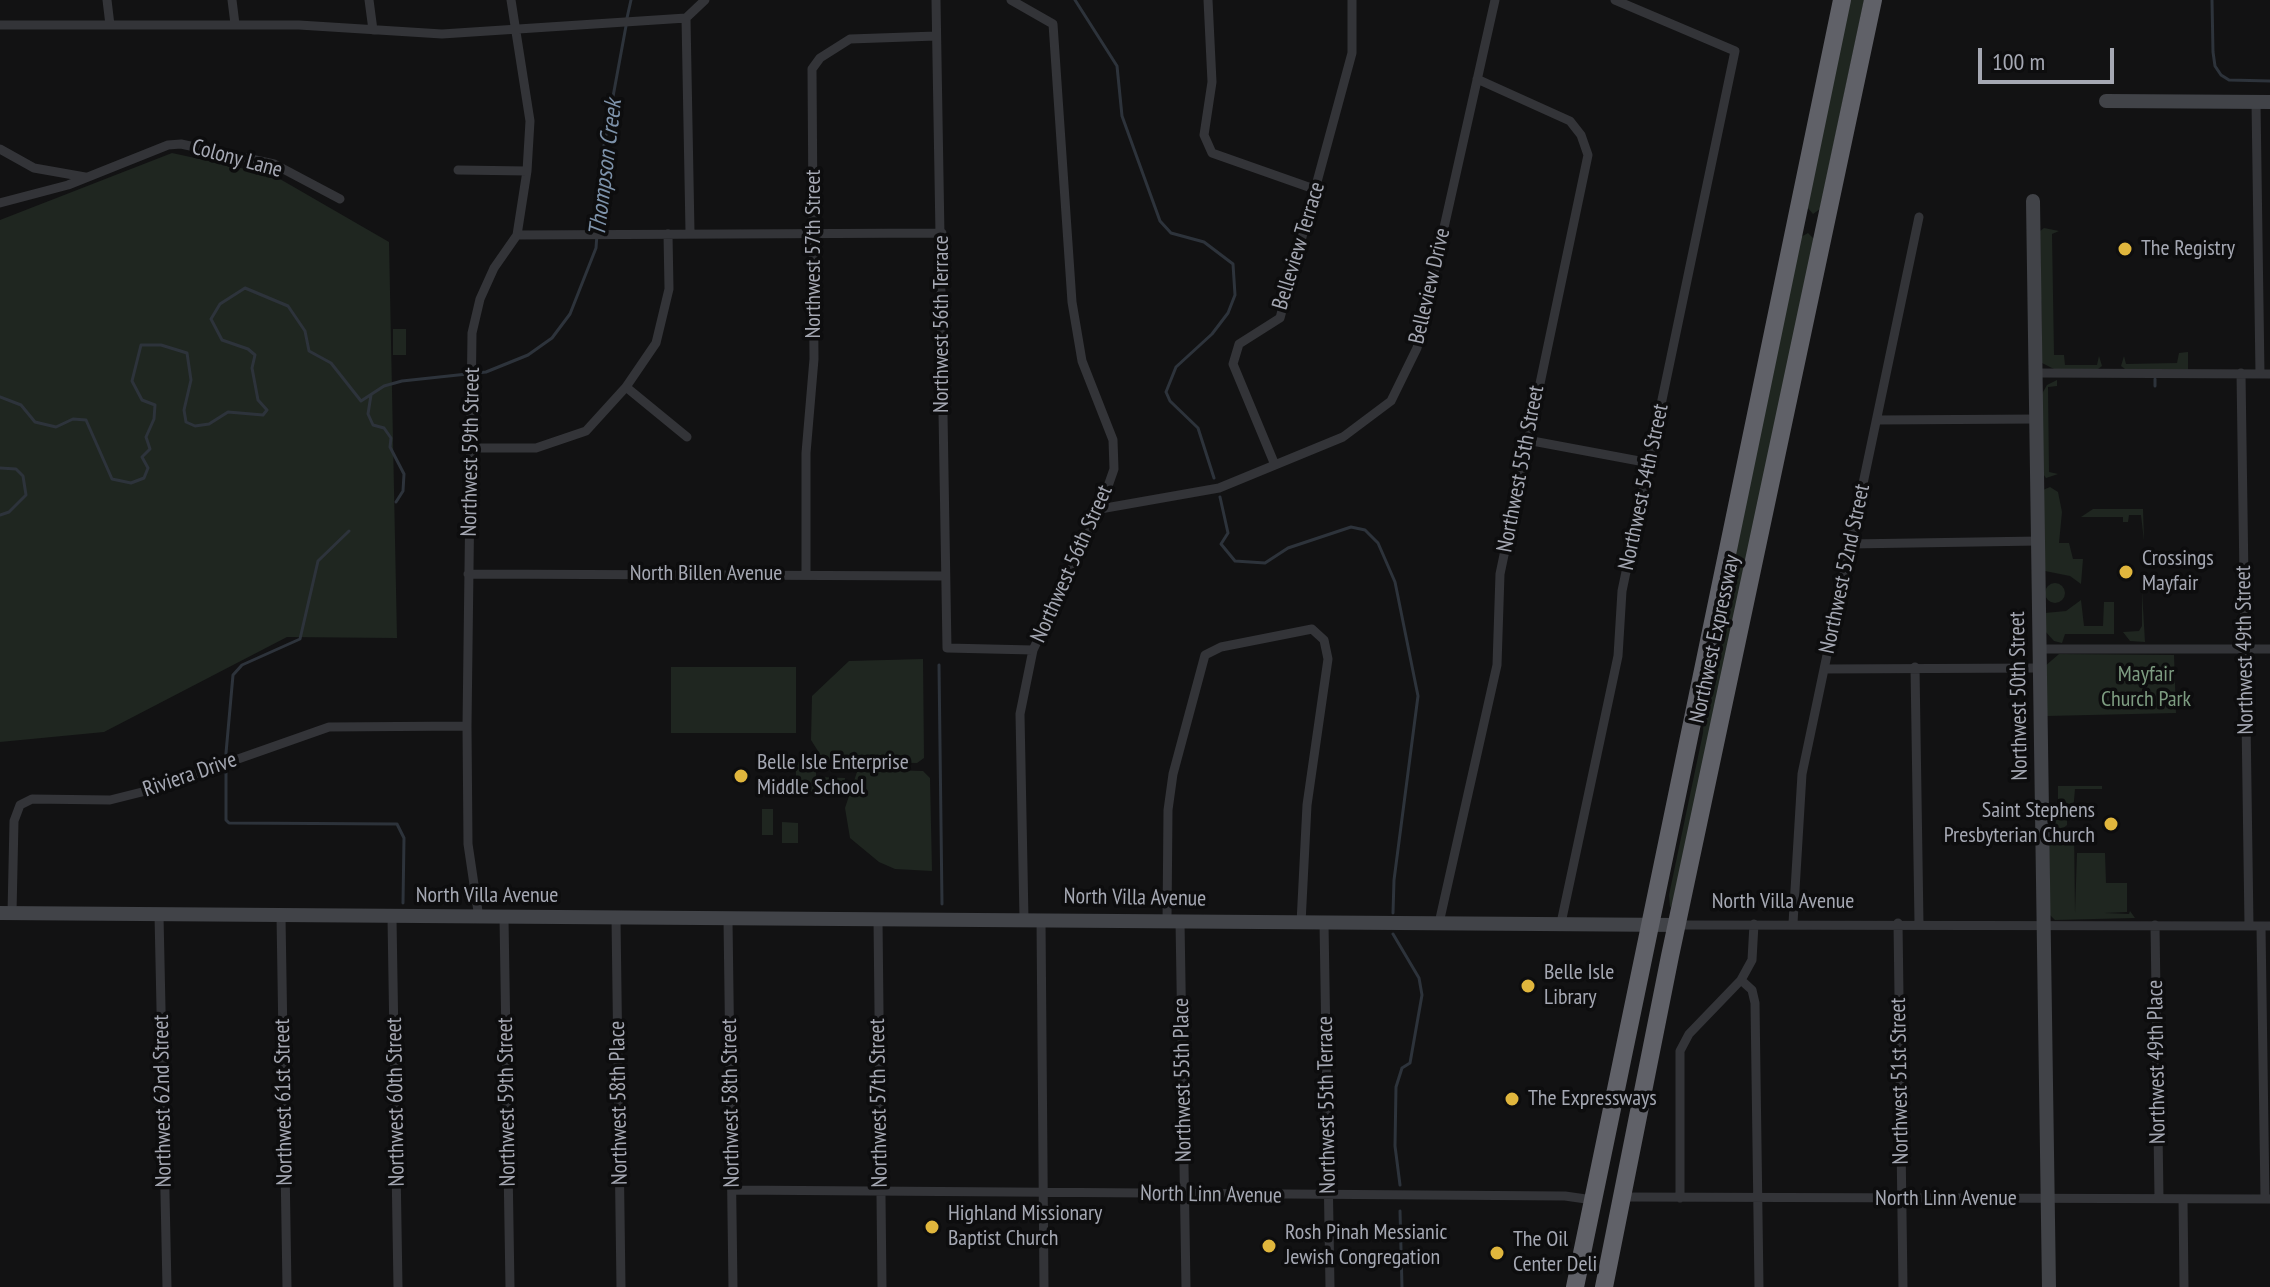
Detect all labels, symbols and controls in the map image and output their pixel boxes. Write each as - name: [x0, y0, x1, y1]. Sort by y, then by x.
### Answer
- scale bar: [1982, 32, 2118, 82]
- text: 100 m: [1992, 46, 2045, 77]
- water label: Thompson Creek: [583, 98, 629, 238]
- street label: Colony Lane: [189, 134, 285, 184]
- street label: Northwest 57th Street: [801, 169, 827, 339]
- street label: Belleview Terrace: [1267, 179, 1331, 313]
- street label: Belleview Drive: [1404, 225, 1456, 347]
- street label: Northwest 56th Terrace: [929, 235, 955, 413]
- place label: The Registry: [2141, 236, 2235, 262]
- marker: The Registry: [2116, 240, 2134, 258]
- street label: Northwest 59th Street: [456, 367, 486, 537]
- street label: Northwest 55th Street: [1492, 383, 1550, 555]
- street label: Northwest 54th Street: [1613, 401, 1675, 573]
- street label: Northwest 56th Street: [1025, 481, 1119, 647]
- street label: Northwest 52nd Street: [1814, 482, 1876, 656]
- place label: Crossings Mayfair: [2142, 546, 2214, 598]
- street label: Northwest Expressway: [1684, 552, 1746, 726]
- street label: North Billen Avenue: [630, 561, 782, 587]
- marker: Crossings Mayfair: [2117, 563, 2135, 581]
- street label: Northwest 49th Street: [2230, 565, 2260, 735]
- street label: Northwest 50th Street: [2004, 611, 2034, 781]
- park label: Mayfair Church Park: [2101, 662, 2191, 714]
- street label: Riviera Drive: [140, 747, 240, 803]
- place label: Belle Isle Enterprise Middle School: [757, 750, 909, 802]
- marker: Belle Isle Enterprise Middle School: [732, 767, 750, 785]
- place label: Saint Stephens Presbyterian Church: [1944, 798, 2095, 850]
- marker: Saint Stephens Presbyterian Church: [2102, 815, 2120, 833]
- street label: North Villa Avenue: [416, 883, 558, 909]
- street label: North Villa Avenue: [1063, 884, 1207, 912]
- street label: North Villa Avenue: [1712, 889, 1854, 915]
- place label: Belle Isle Library: [1544, 960, 1614, 1012]
- marker: Belle Isle Library: [1519, 977, 1537, 995]
- street label: Northwest 49th Place: [2142, 980, 2172, 1144]
- street label: Northwest 51st Street: [1885, 997, 1915, 1165]
- street label: Northwest 55th Place: [1168, 998, 1198, 1162]
- street label: Northwest 62nd Street: [148, 1014, 178, 1188]
- street label: Northwest 55th Terrace: [1312, 1016, 1342, 1194]
- street label: Northwest 60th Street: [381, 1017, 411, 1187]
- street label: Northwest 59th Street: [492, 1017, 522, 1187]
- street label: Northwest 61st Street: [269, 1018, 299, 1186]
- street label: Northwest 58th Street: [716, 1018, 746, 1188]
- street label: Northwest 57th Street: [864, 1018, 894, 1188]
- street label: Northwest 58th Place: [604, 1021, 634, 1185]
- place label: The Expressways: [1528, 1086, 1657, 1112]
- marker: The Expressways: [1503, 1090, 1521, 1108]
- street label: North Linn Avenue: [1140, 1181, 1282, 1209]
- street label: North Linn Avenue: [1875, 1186, 2017, 1212]
- place label: Highland Missionary Baptist Church: [948, 1201, 1102, 1252]
- marker: Highland Missionary Baptist Church: [923, 1218, 941, 1236]
- place label: Rosh Pinah Messianic Jewish Congregation: [1285, 1220, 1447, 1272]
- place label: The Oil Center Deli: [1513, 1227, 1597, 1278]
- marker: Rosh Pinah Messianic Jewish Congregation: [1260, 1237, 1278, 1255]
- marker: The Oil Center Deli: [1488, 1244, 1506, 1262]

